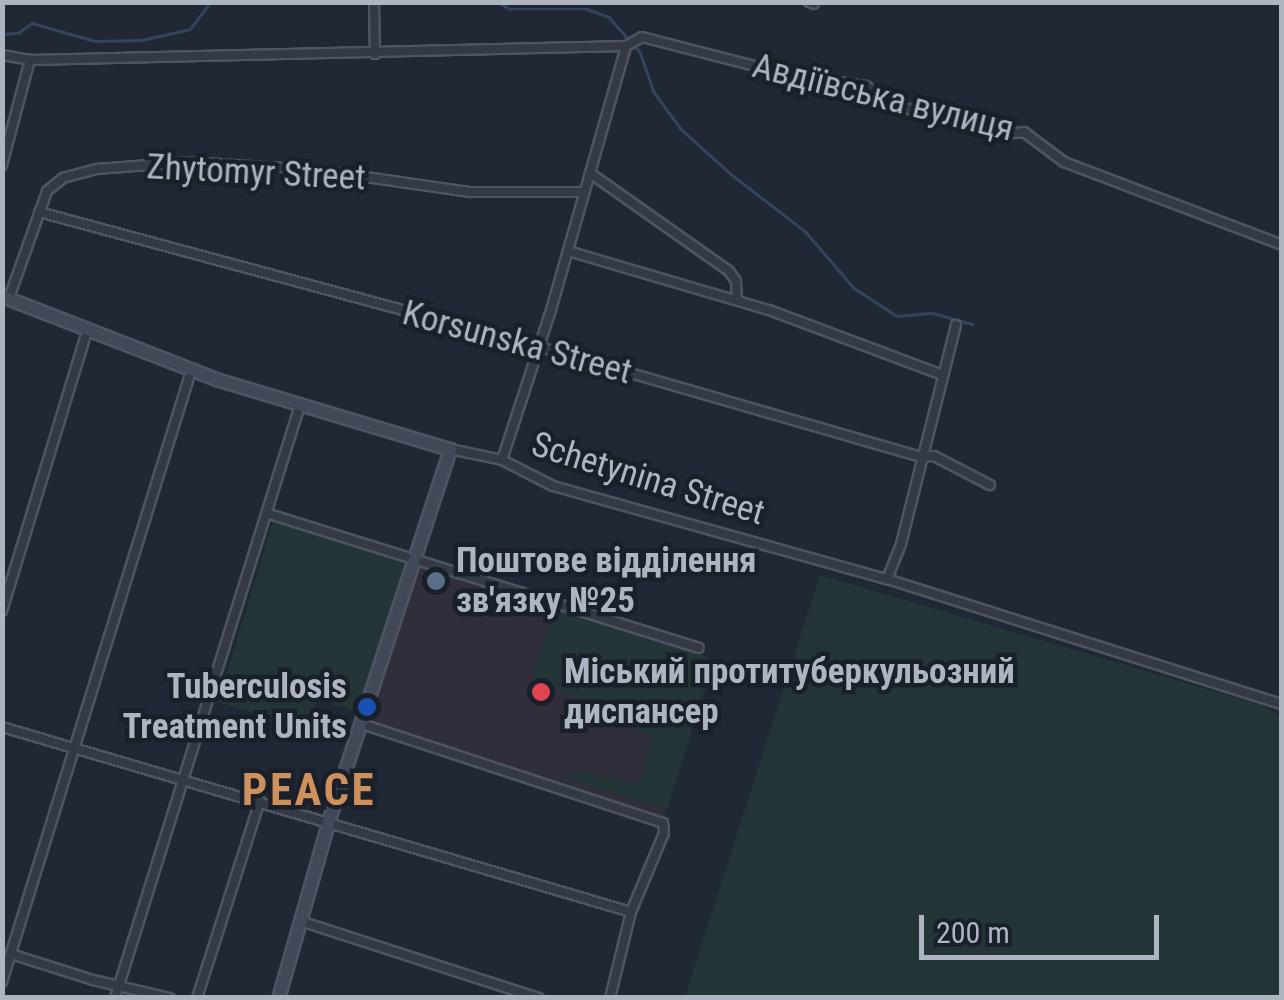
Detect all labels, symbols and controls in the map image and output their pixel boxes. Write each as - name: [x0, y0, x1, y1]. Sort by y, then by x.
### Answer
- street label: Авдіївська вулиця: [748, 45, 1018, 151]
- street label: Zhytomyr Street: [146, 146, 366, 200]
- street label: Korsunska Street: [398, 292, 636, 394]
- street label: Schetynina Street: [526, 424, 770, 534]
- place label: Поштове відділення зв'язку №25: [456, 540, 757, 622]
- marker: Поштове відділення зв'язку №25: [425, 570, 447, 592]
- place label: Міський протитуберкульозний диспансер: [564, 651, 1015, 733]
- place label: Tuberculosis Treatment Units: [123, 666, 347, 748]
- marker: Міський протитуберкульозний диспансер: [528, 679, 554, 705]
- marker: Tuberculosis Treatment Units: [356, 696, 378, 718]
- district label: PEACE: [242, 763, 376, 817]
- scale bar: [924, 895, 1164, 957]
- text: 200 m: [936, 915, 1010, 950]

